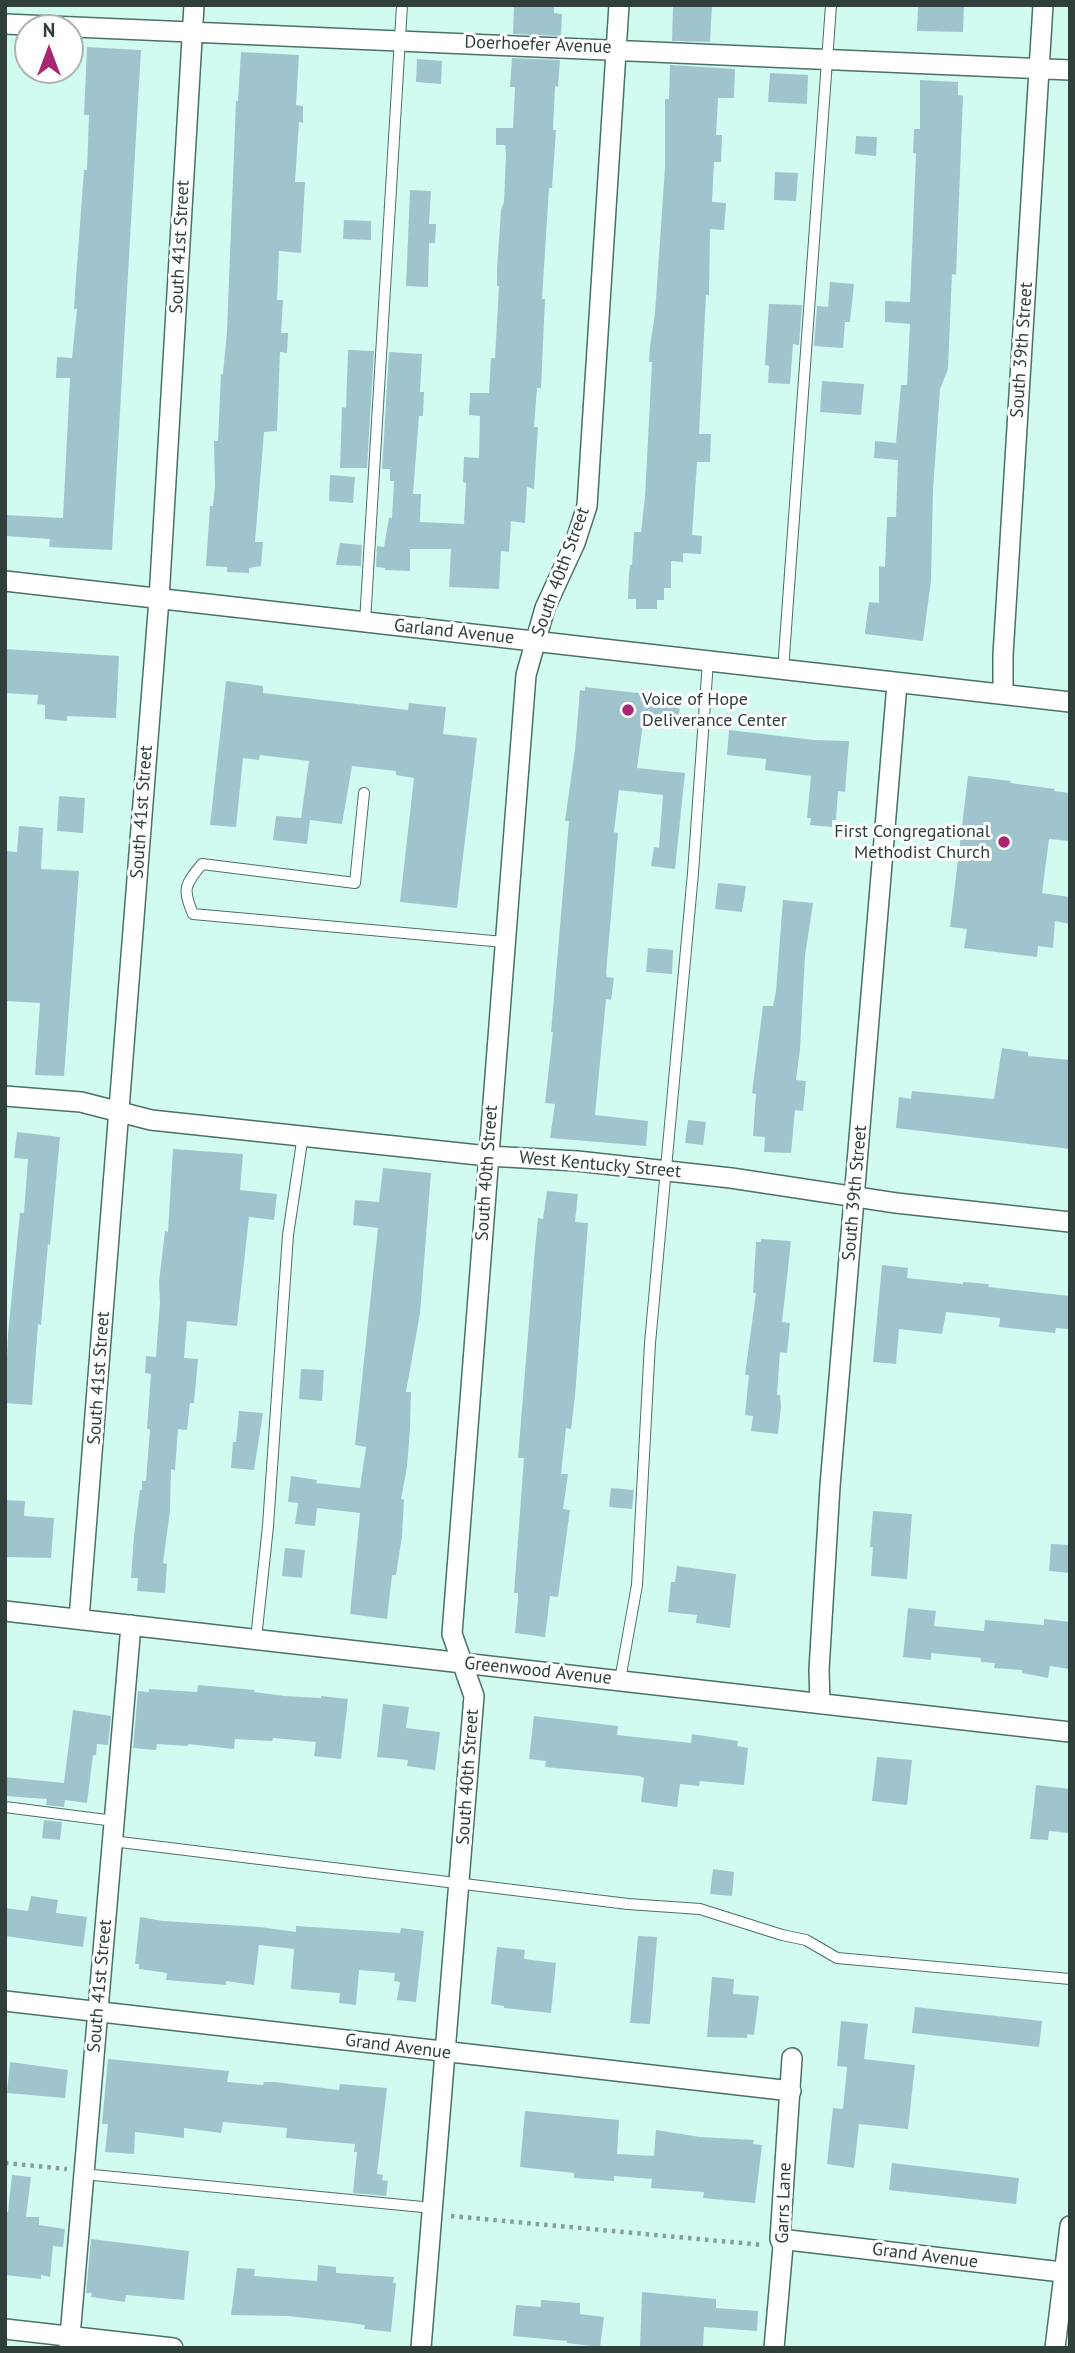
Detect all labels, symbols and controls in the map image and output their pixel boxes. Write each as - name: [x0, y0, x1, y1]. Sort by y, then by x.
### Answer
- north arrow: [14, 14, 84, 84]
- text: N: [43, 18, 55, 42]
- street label: Doerhoefer Avenue: [464, 32, 612, 58]
- street label: South 41st Street: [166, 180, 194, 314]
- street label: South 39th Street: [1006, 281, 1038, 419]
- street label: South 40th Street: [528, 504, 594, 640]
- street label: Garland Avenue: [393, 615, 515, 649]
- place label: Voice of Hope Deliverance Center: [642, 689, 787, 732]
- marker: Voice of Hope Deliverance Center: [620, 702, 636, 718]
- street label: South 41st Street: [127, 745, 157, 879]
- place label: First Congregational Methodist Church: [834, 821, 990, 864]
- marker: First Congregational Methodist Church: [996, 834, 1012, 850]
- street label: South 40th Street: [471, 1104, 503, 1242]
- street label: South 39th Street: [838, 1124, 872, 1262]
- street label: West Kentucky Street: [518, 1147, 682, 1183]
- street label: South 41st Street: [84, 1311, 114, 1445]
- street label: Greenwood Avenue: [463, 1653, 613, 1689]
- street label: South 40th Street: [452, 1708, 484, 1846]
- street label: South 41st Street: [83, 1918, 117, 2054]
- street label: Grand Avenue: [344, 2030, 452, 2064]
- street label: Garrs Lane: [772, 2162, 796, 2244]
- street label: Grand Avenue: [871, 2239, 979, 2273]

